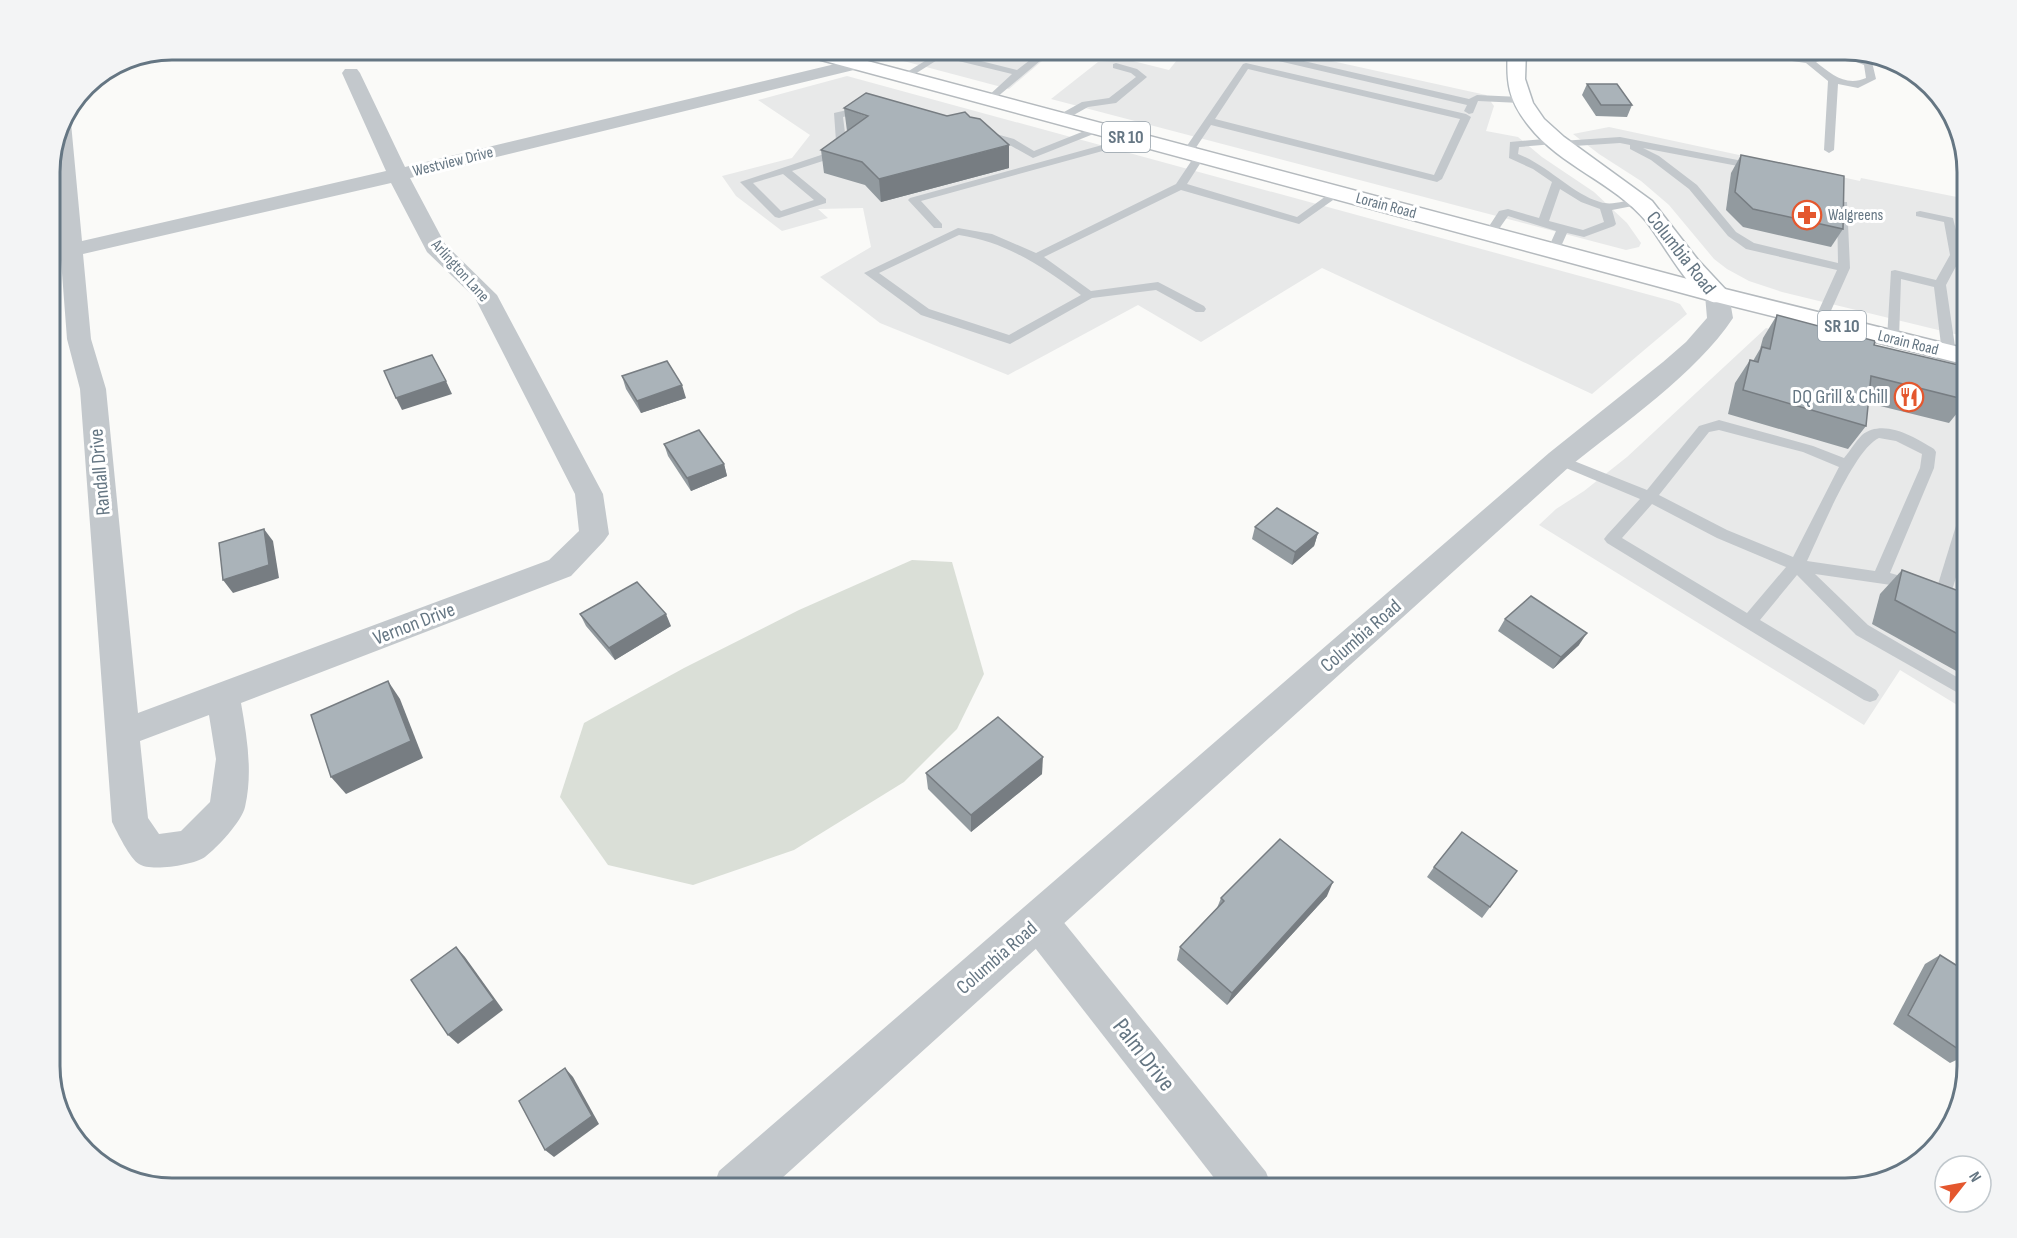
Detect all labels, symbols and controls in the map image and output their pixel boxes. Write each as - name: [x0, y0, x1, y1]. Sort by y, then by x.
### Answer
- road number: SR 10: [1102, 122, 1150, 152]
- street label: Westview Drive: [411, 143, 495, 181]
- street label: Lorain Road: [1354, 189, 1418, 223]
- pharmacy icon: Walgreens: [1791, 199, 1823, 231]
- place label: Walgreens: [1828, 206, 1884, 225]
- street label: Columbia Road: [1641, 207, 1721, 299]
- street label: Arlington Lane: [426, 235, 493, 306]
- road number: SR 10: [1818, 311, 1866, 341]
- street label: Lorain Road: [1876, 326, 1940, 360]
- restaurant icon: DQ Grill & Chill: [1893, 381, 1925, 413]
- place label: DQ Grill & Chill: [1792, 385, 1888, 409]
- street label: Randall Drive: [84, 428, 116, 516]
- street label: Columbia Road: [1316, 594, 1406, 678]
- street label: Vernon Drive: [370, 597, 458, 651]
- street label: Columbia Road: [952, 916, 1042, 1000]
- street label: Palm Drive: [1107, 1013, 1181, 1097]
- north arrow: [1933, 1154, 1993, 1214]
- text: N: [1964, 1168, 1985, 1186]

